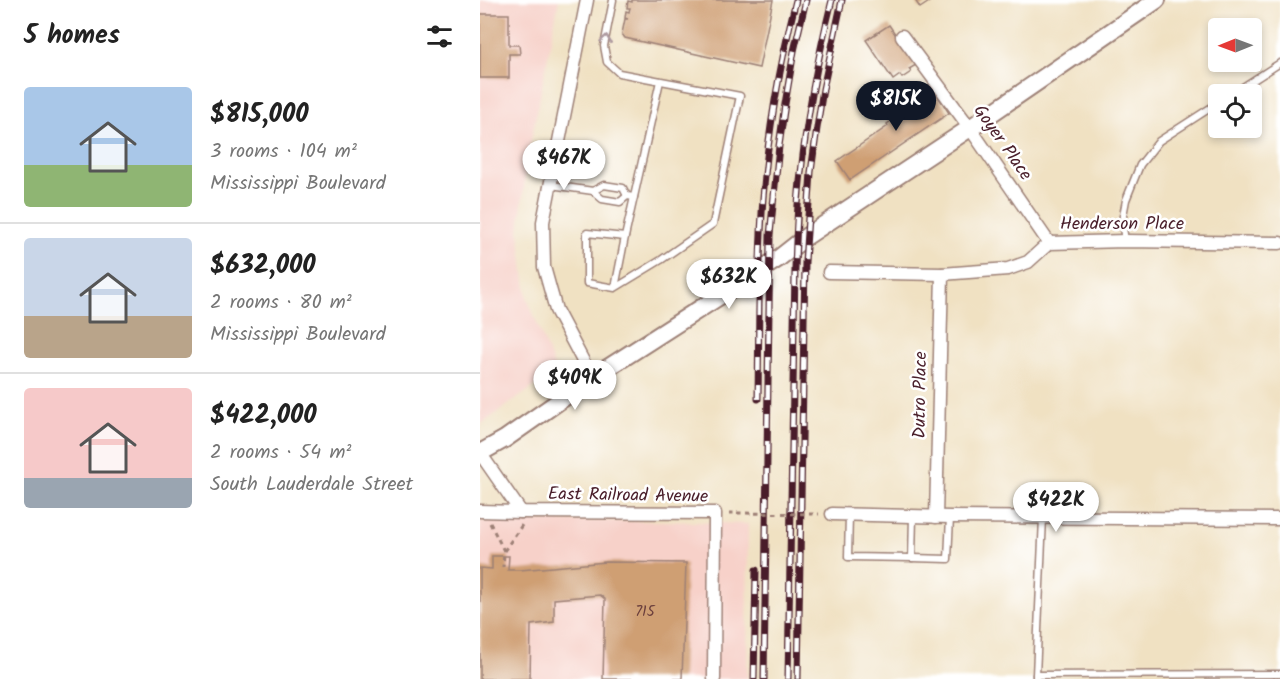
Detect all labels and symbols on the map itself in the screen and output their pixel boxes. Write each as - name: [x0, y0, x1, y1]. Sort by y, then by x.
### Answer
- north arrow: [1208, 18, 1262, 72]
- one-way arrow: [600, 34, 612, 44]
- pin: $815K: [854, 81, 938, 132]
- street label: Goyer Place: [965, 99, 1039, 187]
- pin: $467K: [522, 140, 606, 191]
- street label: Henderson Place: [1060, 210, 1184, 239]
- pin: $632K: [687, 259, 771, 310]
- street label: Dutro Place: [906, 351, 936, 439]
- pin: $409K: [533, 360, 617, 411]
- street label: East Railroad Avenue: [548, 480, 708, 512]
- pin: $422K: [1014, 482, 1098, 533]
- house number: 715: [635, 600, 656, 624]

